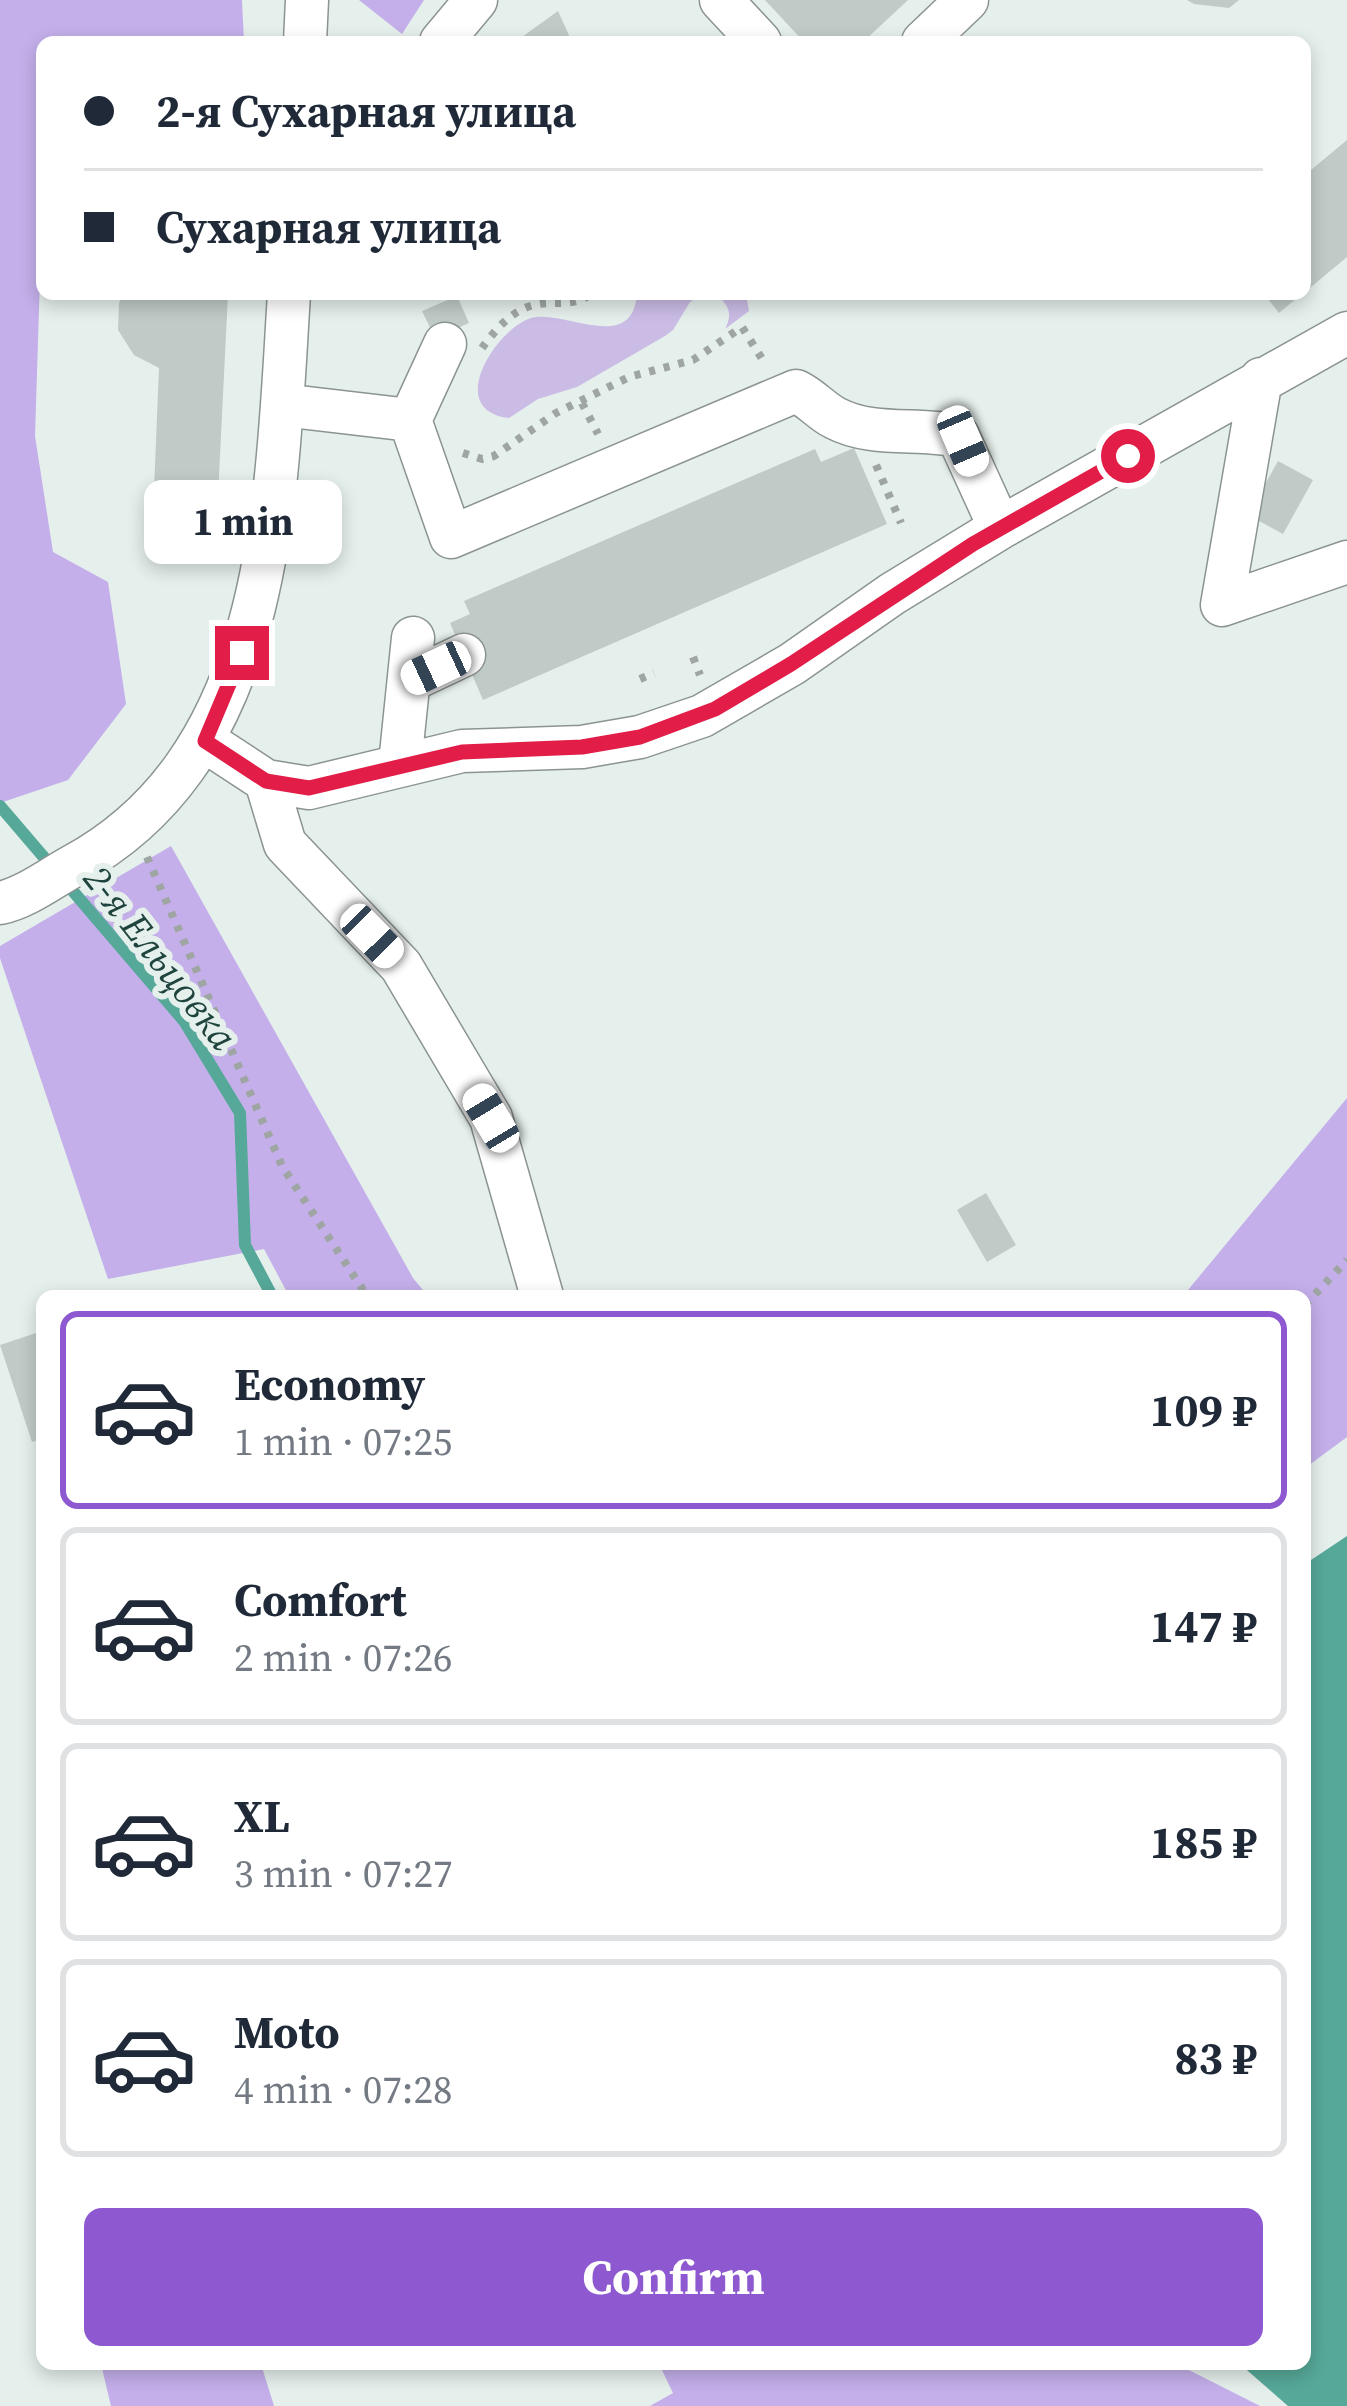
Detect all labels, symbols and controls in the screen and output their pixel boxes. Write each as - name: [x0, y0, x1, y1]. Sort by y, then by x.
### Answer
- text: 2-я Сухарная улица: [156, 80, 576, 142]
- text: Сухарная улица: [156, 196, 501, 258]
- car: [932, 401, 994, 481]
- route start: [1101, 429, 1155, 483]
- callout: 1 min: [143, 479, 341, 563]
- text: 1 min: [192, 495, 294, 548]
- route end: [215, 626, 269, 680]
- car: [396, 636, 476, 700]
- water label: 2-я Ельцовка: [71, 854, 250, 1062]
- car: [334, 898, 410, 974]
- car: [457, 1078, 525, 1158]
- text: Economy: [234, 1353, 425, 1415]
- icon: car: [90, 1356, 198, 1464]
- text: 109 ₽: [1150, 1379, 1257, 1441]
- text: 1 min · 07:25: [234, 1415, 453, 1468]
- text: Comfort: [234, 1569, 407, 1631]
- icon: car: [90, 1572, 198, 1680]
- text: 147 ₽: [1150, 1595, 1257, 1657]
- text: 2 min · 07:26: [234, 1631, 453, 1684]
- text: XL: [234, 1785, 290, 1847]
- icon: car: [90, 1788, 198, 1896]
- text: 185 ₽: [1150, 1811, 1257, 1873]
- text: 3 min · 07:27: [234, 1847, 453, 1900]
- text: Moto: [234, 2001, 340, 2063]
- icon: car: [90, 2004, 198, 2112]
- text: 83 ₽: [1174, 2027, 1257, 2089]
- text: 4 min · 07:28: [234, 2063, 453, 2116]
- button: Confirm: [84, 2208, 1263, 2346]

